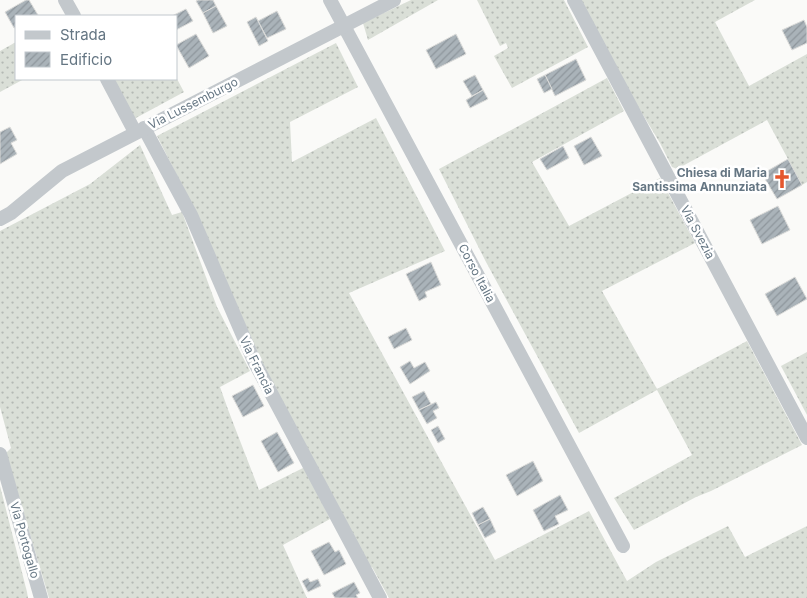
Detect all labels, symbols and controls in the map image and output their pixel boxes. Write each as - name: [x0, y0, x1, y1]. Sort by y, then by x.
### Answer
- legend: [15, 15, 178, 80]
- text: Strada: [60, 25, 106, 44]
- text: Edificio: [60, 50, 112, 69]
- street label: Via Lussemburgo: [146, 74, 240, 132]
- place label: Chiesa di Maria Santissima Annunziata: [632, 165, 767, 194]
- church icon: Chiesa di Maria Santissima Annunziata: [771, 168, 793, 190]
- street label: Via Svezia: [678, 203, 718, 261]
- street label: Corso Italia: [455, 241, 499, 305]
- street label: Via Francia: [236, 333, 278, 397]
- street label: Via Portogallo: [7, 500, 43, 580]

